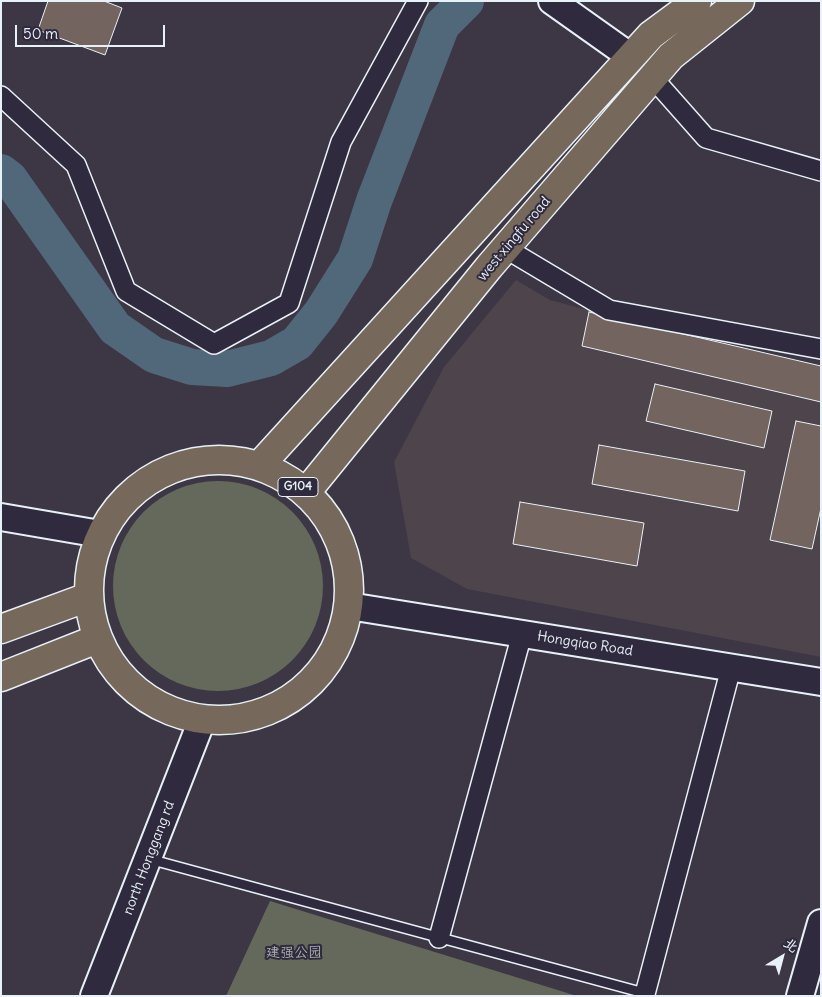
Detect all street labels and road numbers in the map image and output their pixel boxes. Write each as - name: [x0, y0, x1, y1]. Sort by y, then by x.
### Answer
- street label: west xingfu road: [474, 194, 554, 284]
- road number: G104: [278, 478, 318, 497]
- street label: Hongqiao Road: [536, 628, 634, 660]
- street label: north Honggang rd: [120, 799, 178, 917]

